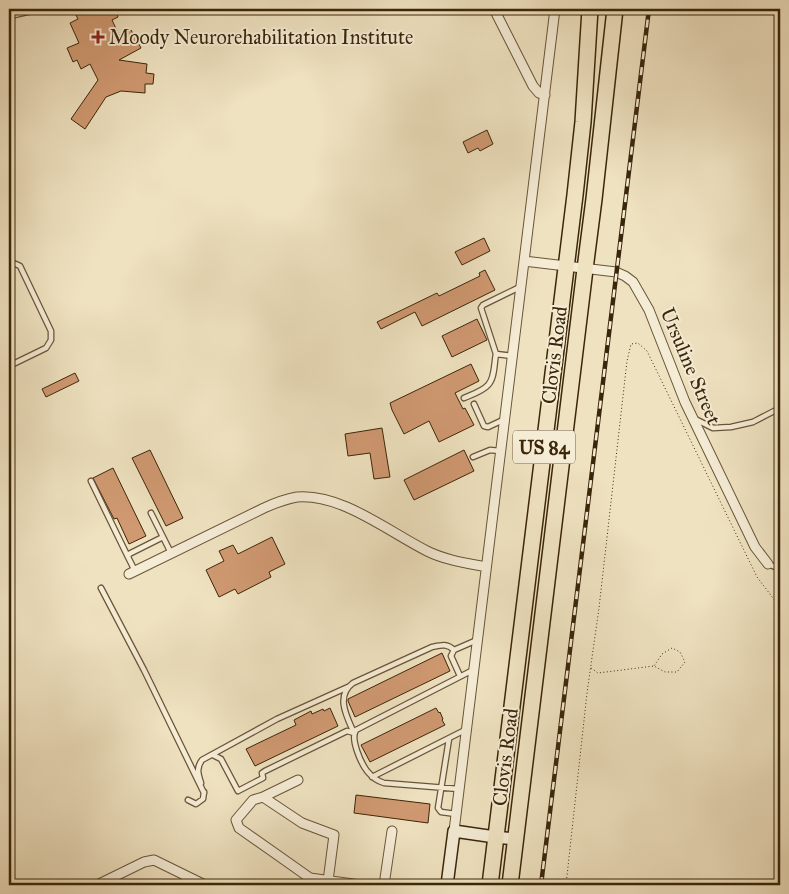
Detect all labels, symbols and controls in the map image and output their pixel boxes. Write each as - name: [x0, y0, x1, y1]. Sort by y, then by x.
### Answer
- place label: Moody Neurorehabilitation Institute: [109, 25, 413, 49]
- marker: Moody Neurorehabilitation Institute: [91, 30, 105, 44]
- street label: Ursuline Street: [656, 304, 726, 428]
- street label: Clovis Road: [536, 305, 572, 405]
- road number: US 84: [513, 431, 575, 464]
- street label: Clovis Road: [487, 707, 523, 807]

